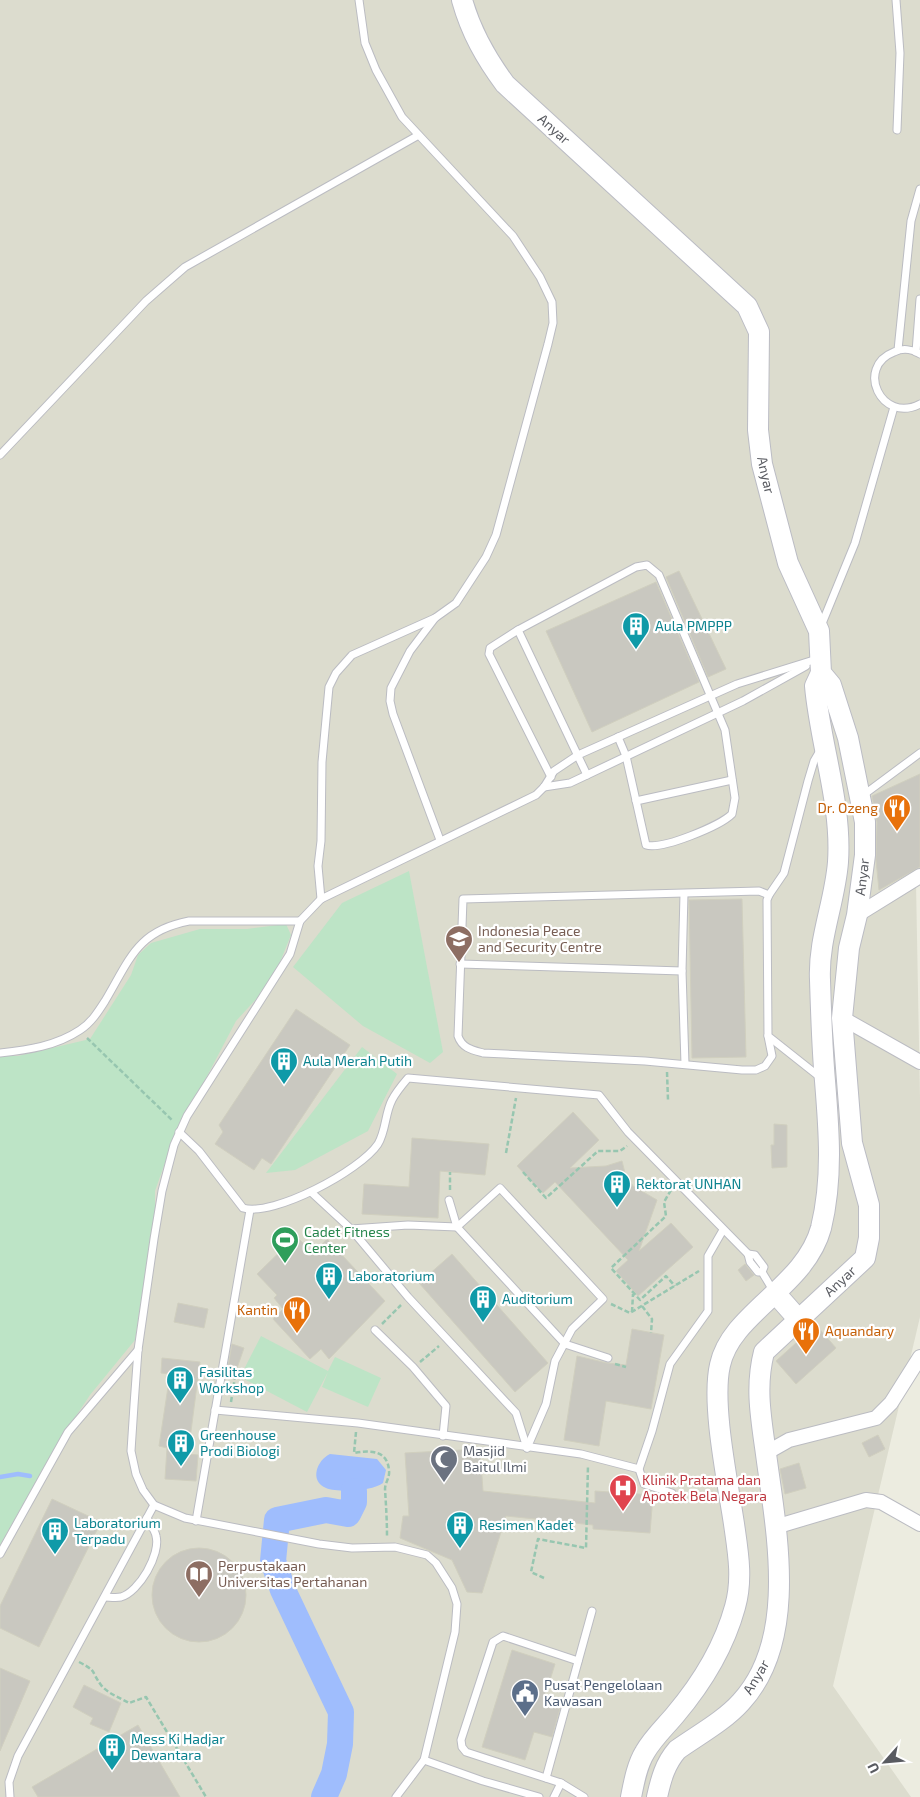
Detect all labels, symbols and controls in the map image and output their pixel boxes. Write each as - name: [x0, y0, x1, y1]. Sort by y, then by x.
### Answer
- street label: Anyar: [535, 110, 574, 148]
- street label: Anyar: [754, 455, 779, 495]
- building icon: Aula PMPPP: [621, 611, 651, 650]
- place label: Aula PMPPP: [655, 617, 732, 634]
- restaurant icon: Dr. Ozeng: [882, 793, 912, 832]
- place label: Dr. Ozeng: [818, 799, 878, 816]
- street label: Anyar: [851, 857, 872, 897]
- place label: Indonesia Peace and Security Centre: [478, 922, 602, 955]
- school or university icon: Indonesia Peace and Security Centre: [444, 924, 474, 963]
- building icon: Aula Merah Putih: [269, 1046, 299, 1085]
- place label: Aula Merah Putih: [303, 1052, 412, 1069]
- building icon: Rektorat UNHAN: [602, 1169, 632, 1208]
- place label: Rektorat UNHAN: [636, 1175, 741, 1192]
- place label: Cadet Fitness Center: [304, 1223, 390, 1256]
- sports icon: Cadet Fitness Center: [270, 1225, 300, 1264]
- building icon: Laboratorium: [314, 1261, 344, 1300]
- street label: Anyar: [820, 1261, 859, 1300]
- place label: Laboratorium: [348, 1267, 435, 1284]
- building icon: Auditorium: [468, 1284, 498, 1323]
- place label: Auditorium: [502, 1290, 573, 1307]
- restaurant icon: Kantin: [282, 1295, 312, 1334]
- place label: Kantin: [237, 1301, 278, 1318]
- restaurant icon: Aquandary: [791, 1316, 821, 1355]
- place label: Aquandary: [825, 1322, 895, 1339]
- place label: Fasilitas Workshop: [199, 1363, 264, 1396]
- building icon: Fasilitas Workshop: [165, 1365, 195, 1404]
- place label: Greenhouse Prodi Biologi: [200, 1426, 280, 1459]
- building icon: Greenhouse Prodi Biologi: [166, 1428, 196, 1467]
- place label: Masjid Baitul Ilmi: [463, 1442, 527, 1475]
- mosque icon: Masjid Baitul Ilmi: [429, 1444, 459, 1483]
- place label: Klinik Pratama dan Apotek Bela Negara: [642, 1471, 767, 1504]
- hospital icon: Klinik Pratama dan Apotek Bela Negara: [608, 1473, 638, 1512]
- building icon: Resimen Kadet: [445, 1510, 475, 1549]
- place label: Laboratorium Terpadu: [74, 1514, 161, 1547]
- building icon: Laboratorium Terpadu: [40, 1516, 70, 1555]
- place label: Resimen Kadet: [479, 1516, 574, 1533]
- place label: Perpustakaan Universitas Pertahanan: [218, 1557, 367, 1590]
- library icon: Perpustakaan Universitas Pertahanan: [184, 1559, 214, 1598]
- street label: Anyar: [739, 1656, 773, 1697]
- place label: Pusat Pengelolaan Kawasan: [544, 1676, 662, 1709]
- public building icon: Pusat Pengelolaan Kawasan: [510, 1678, 540, 1717]
- place label: Mess Ki Hadjar Dewantara: [131, 1730, 225, 1763]
- building icon: Mess Ki Hadjar Dewantara: [97, 1732, 127, 1771]
- north arrow: [860, 1737, 910, 1787]
- text: U: [863, 1760, 883, 1776]

